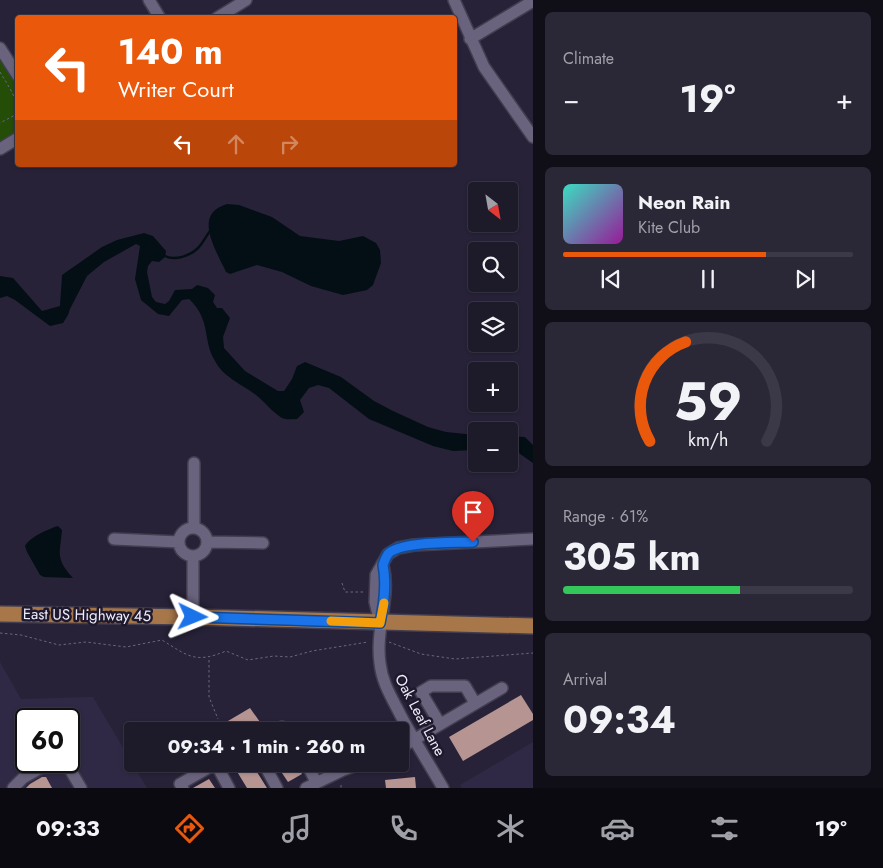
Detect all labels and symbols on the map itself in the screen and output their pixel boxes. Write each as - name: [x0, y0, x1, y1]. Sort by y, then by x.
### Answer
- north arrow: [468, 182, 518, 232]
- pin: [452, 491, 494, 542]
- position arrow: [166, 590, 218, 642]
- street label: East US Highway 45: [23, 603, 151, 627]
- street label: Oak Leaf Lane: [389, 670, 451, 760]
- speed limit sign: 60: [15, 708, 80, 773]

